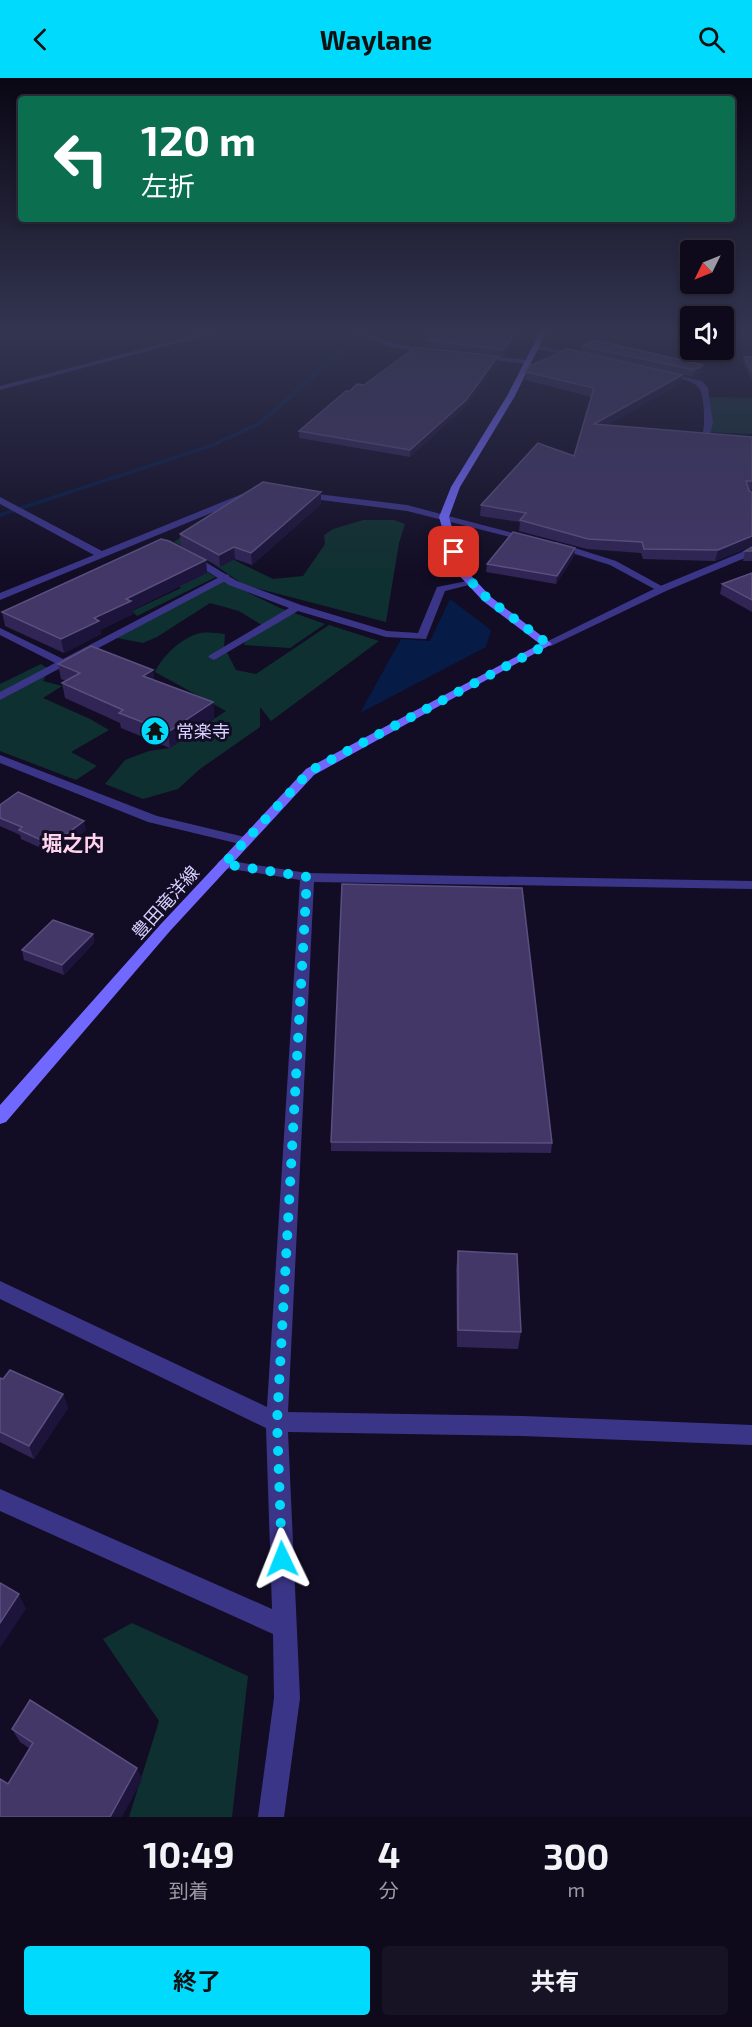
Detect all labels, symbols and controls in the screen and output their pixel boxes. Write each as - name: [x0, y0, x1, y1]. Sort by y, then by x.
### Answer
- icon: back: [24, 23, 57, 56]
- text: Waylane: [320, 23, 432, 55]
- icon: search: [695, 23, 728, 56]
- text: 120 m: [141, 114, 256, 164]
- icon: left: [42, 120, 120, 198]
- text: 左折: [141, 169, 195, 201]
- north arrow: [680, 240, 734, 294]
- map controls: [680, 240, 734, 360]
- button: sound: [680, 306, 734, 360]
- pin: [428, 526, 479, 577]
- icon: arrive: [437, 535, 470, 568]
- temple icon: 常楽寺: [139, 715, 171, 747]
- place label: 常楽寺: [176, 720, 230, 742]
- district label: 堀之内: [42, 830, 105, 855]
- street label: 豊田竜洋線: [127, 861, 203, 943]
- position arrow: [250, 1527, 314, 1591]
- text: 10:49: [143, 1832, 235, 1875]
- text: 4: [377, 1832, 400, 1875]
- text: 300: [543, 1834, 609, 1877]
- text: m: [567, 1877, 585, 1901]
- text: 到着: [169, 1878, 209, 1902]
- text: 分: [379, 1878, 399, 1902]
- button: 終了: [24, 1946, 370, 2015]
- button: 共有: [382, 1946, 728, 2015]

